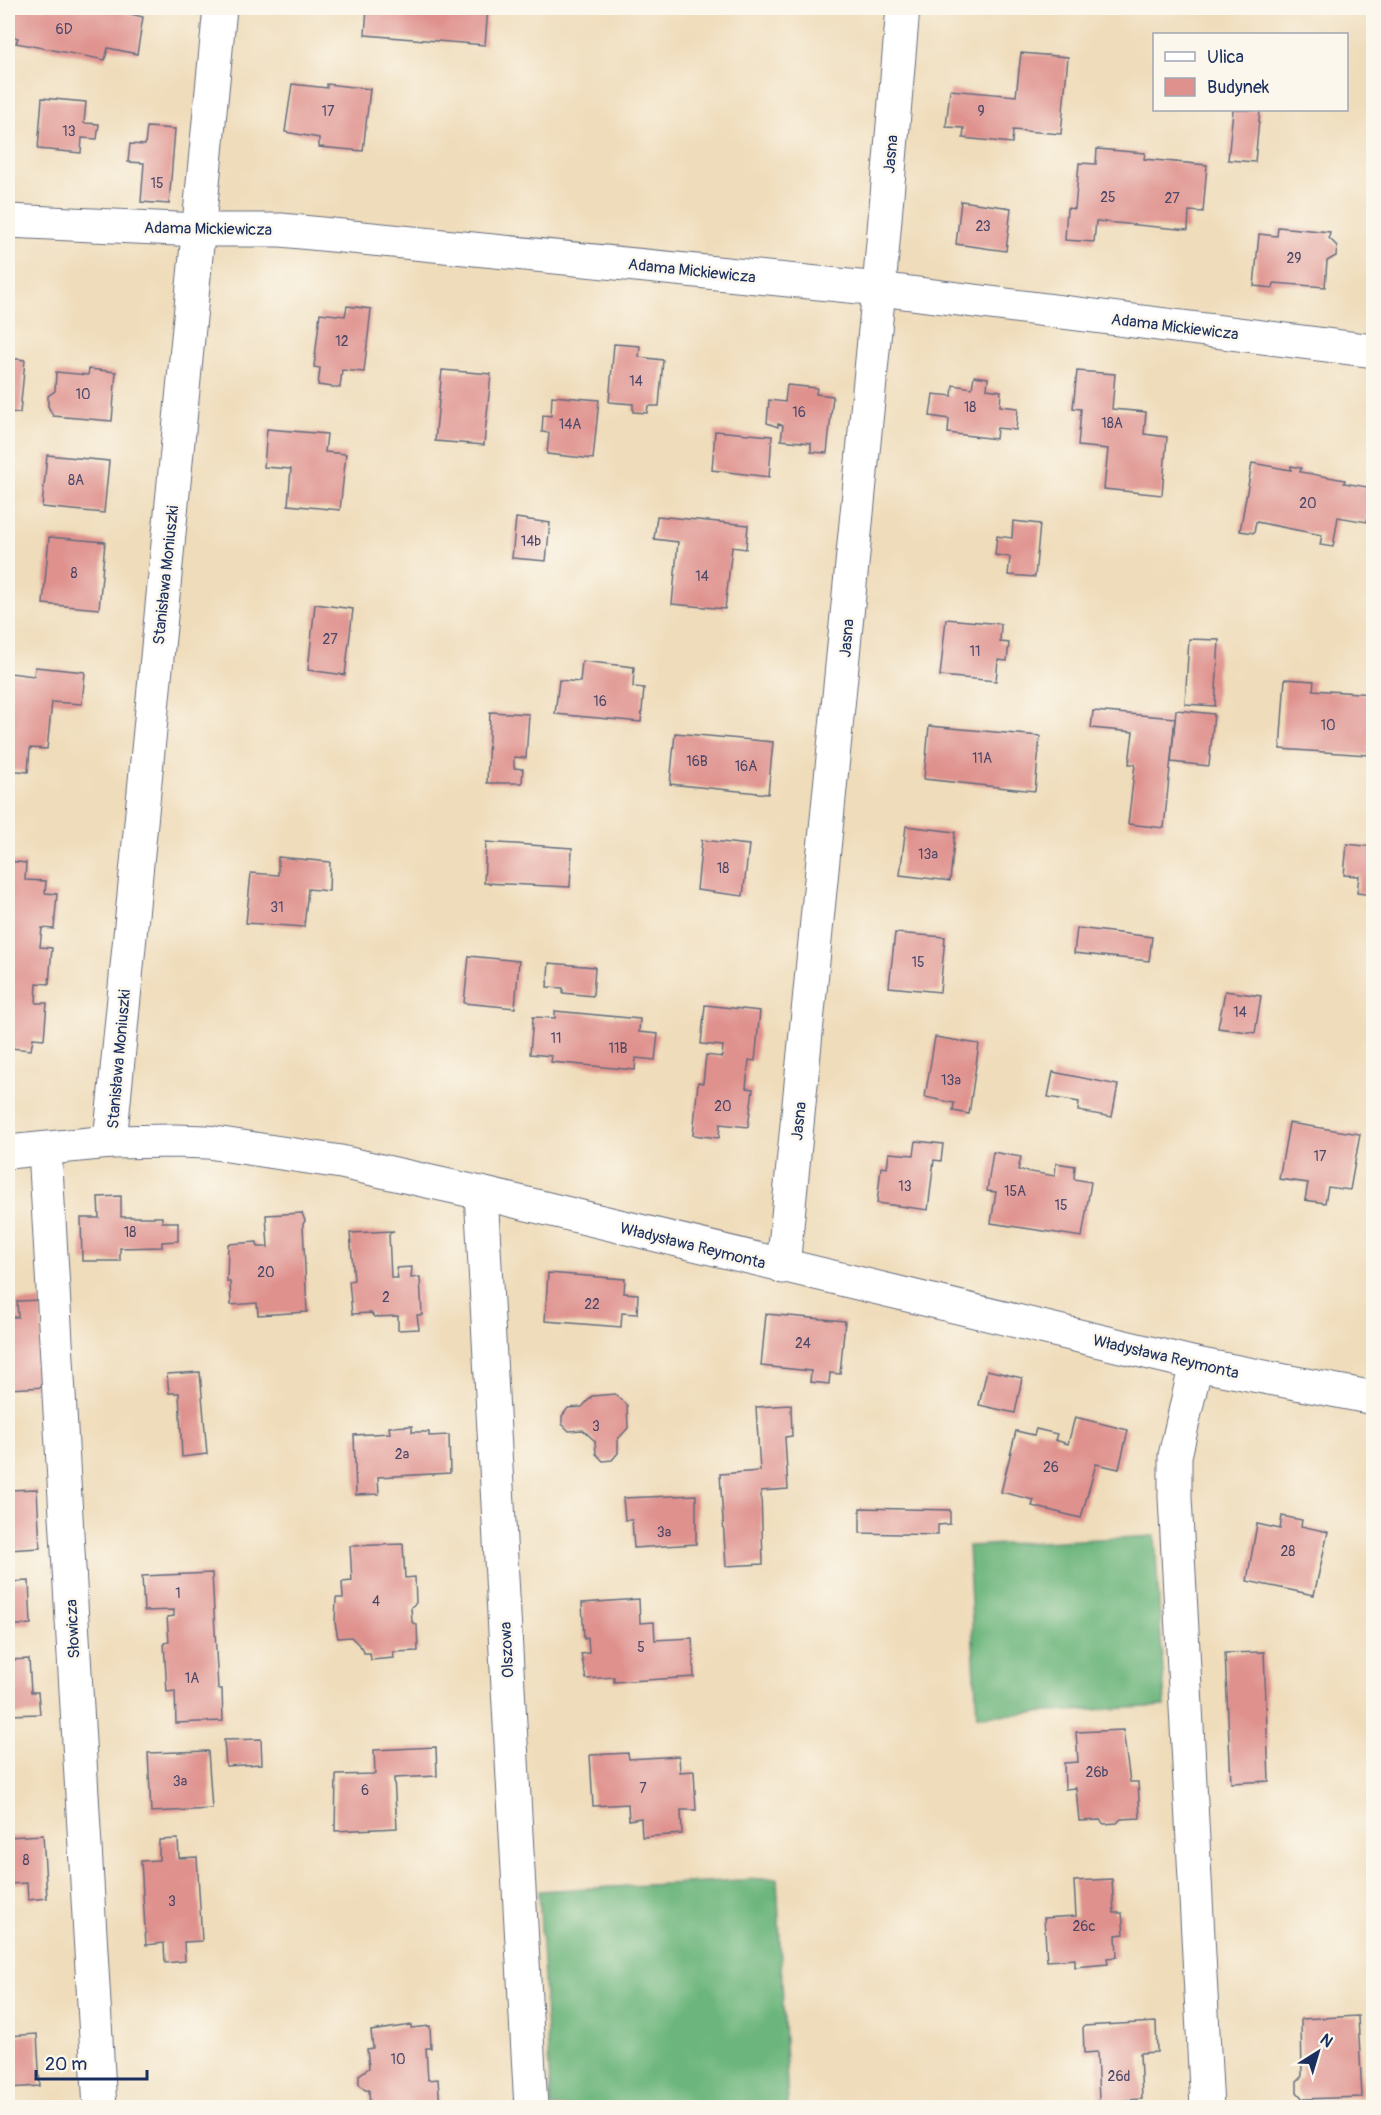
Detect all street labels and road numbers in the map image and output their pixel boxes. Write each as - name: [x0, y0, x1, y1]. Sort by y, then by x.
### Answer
- street label: Jasna: [879, 134, 903, 174]
- street label: Adama Mickiewicza: [144, 218, 272, 240]
- street label: Adama Mickiewicza: [627, 254, 757, 288]
- street label: Adama Mickiewicza: [1110, 309, 1240, 345]
- street label: Stanisława Moniuszki: [149, 504, 183, 646]
- street label: Jasna: [835, 618, 859, 658]
- street label: Stanisława Moniuszki: [103, 988, 135, 1130]
- street label: Jasna: [787, 1101, 811, 1141]
- street label: Władysława Reymonta: [618, 1218, 768, 1274]
- street label: Władysława Reymonta: [1091, 1330, 1241, 1384]
- street label: Słowicza: [61, 1599, 85, 1659]
- street label: Olszowa: [496, 1621, 518, 1679]

